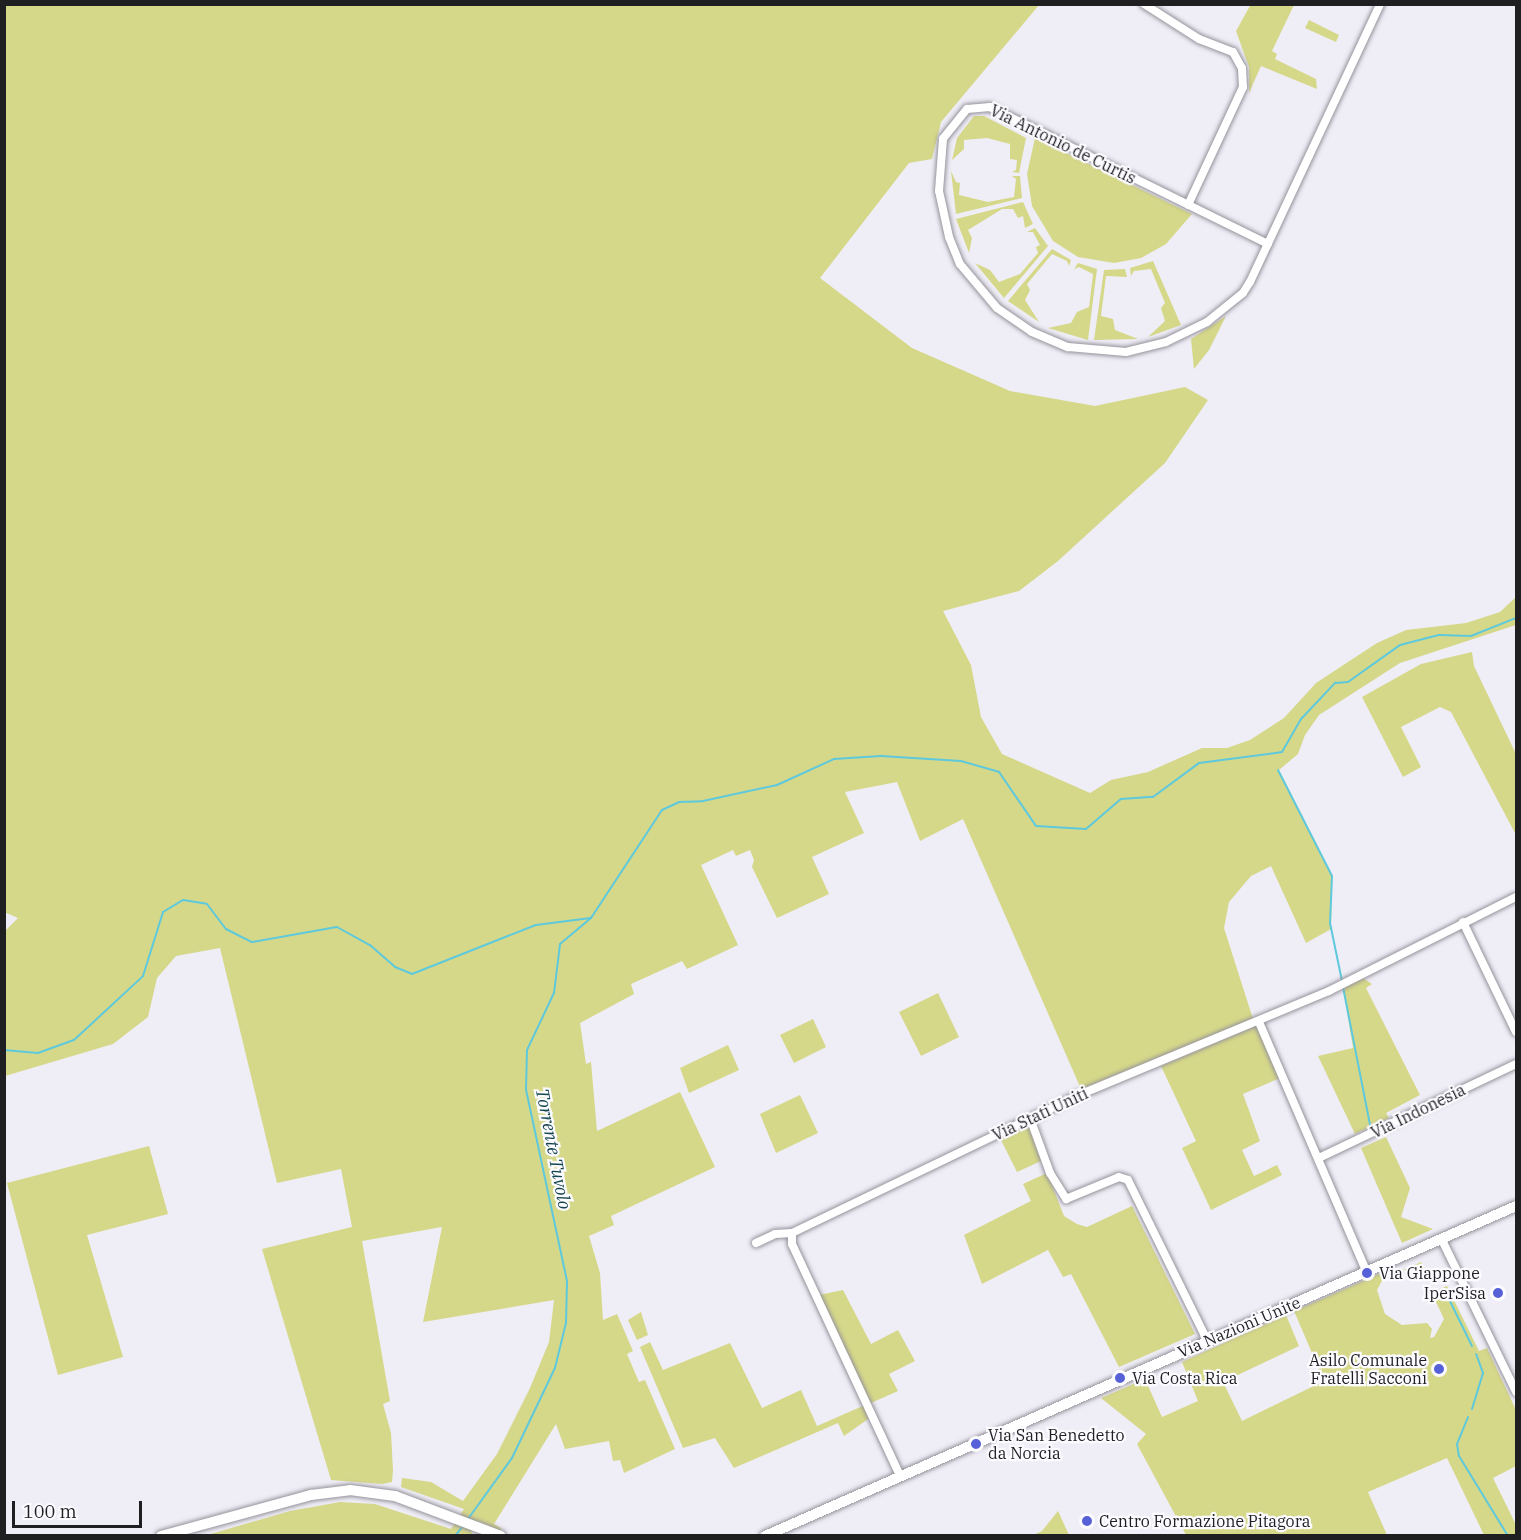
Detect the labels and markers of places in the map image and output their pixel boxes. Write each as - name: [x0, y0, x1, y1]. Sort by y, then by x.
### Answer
- place label: Via Giappone: [1379, 1263, 1480, 1283]
- marker: Via Giappone: [1360, 1266, 1374, 1280]
- place label: IperSisa: [1424, 1283, 1486, 1303]
- marker: IperSisa: [1491, 1286, 1505, 1300]
- place label: Asilo Comunale Fratelli Sacconi: [1309, 1350, 1427, 1388]
- marker: Asilo Comunale Fratelli Sacconi: [1432, 1362, 1446, 1376]
- place label: Via Costa Rica: [1132, 1368, 1238, 1388]
- marker: Via Costa Rica: [1113, 1371, 1127, 1385]
- place label: Via San Benedetto da Norcia: [988, 1425, 1125, 1463]
- marker: Via San Benedetto da Norcia: [969, 1437, 983, 1451]
- place label: Centro Formazione Pitagora: [1099, 1511, 1310, 1531]
- marker: Centro Formazione Pitagora: [1080, 1514, 1094, 1528]

